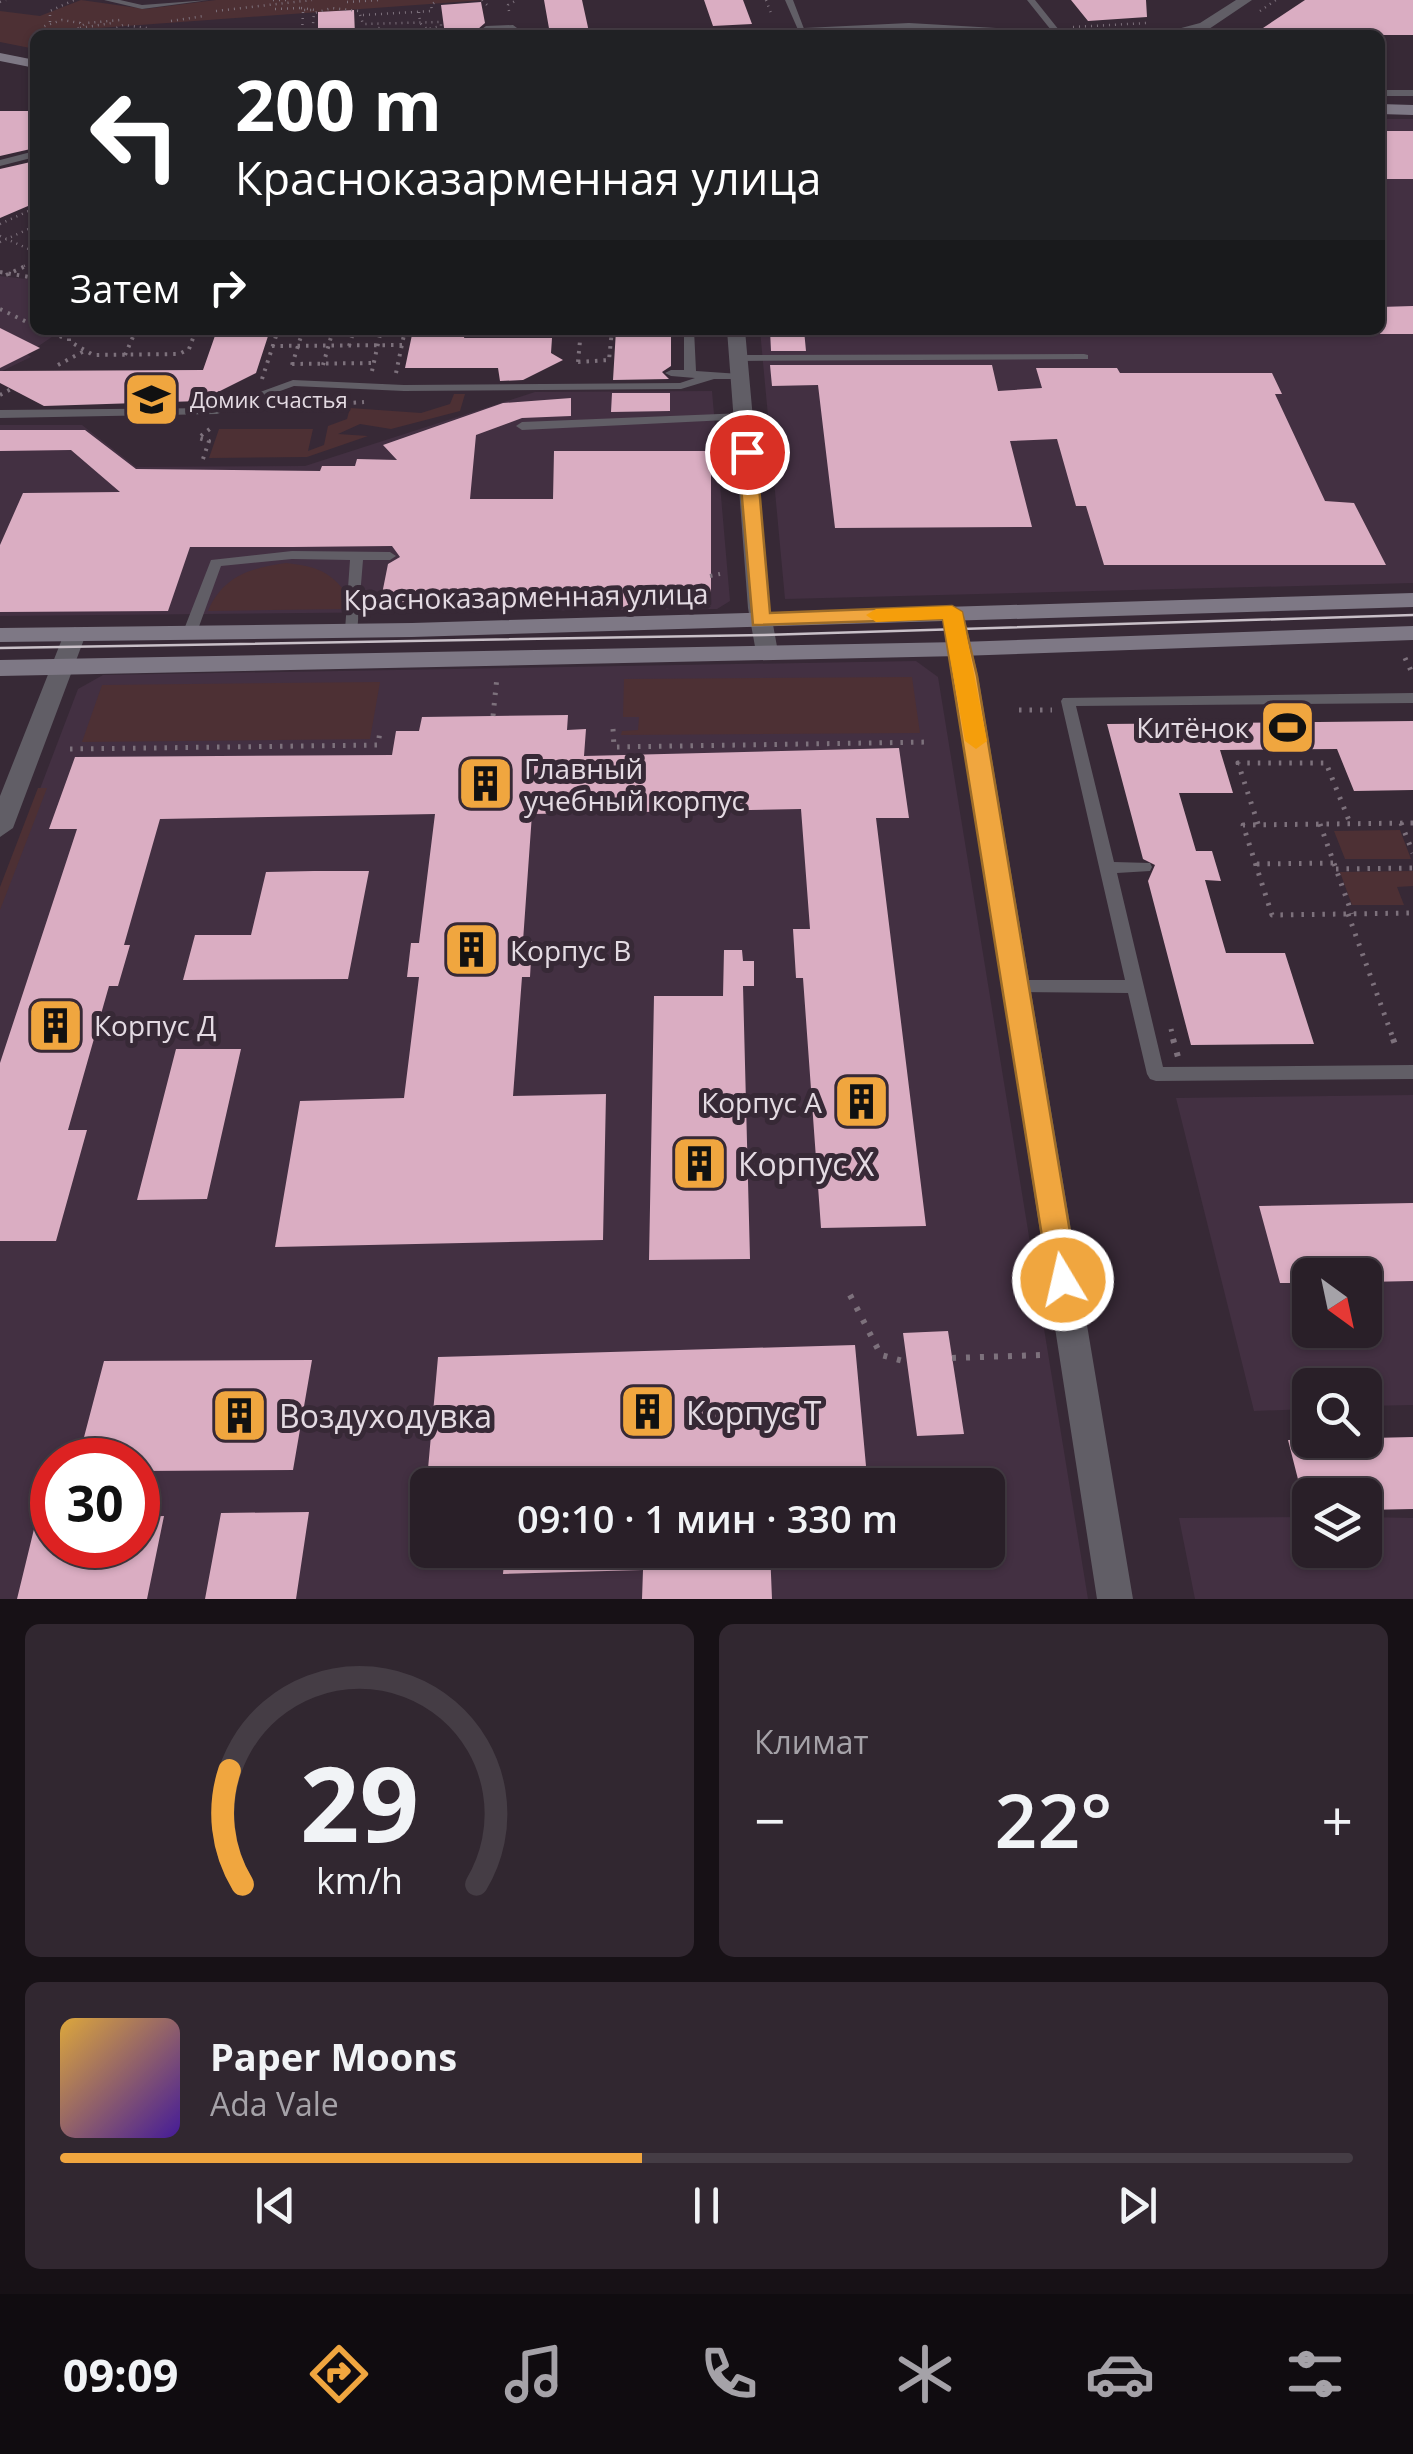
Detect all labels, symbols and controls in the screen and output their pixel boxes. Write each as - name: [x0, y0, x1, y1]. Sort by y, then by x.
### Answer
- text: 200 m: [235, 56, 442, 152]
- icon: left: [70, 70, 200, 200]
- text: Красноказарменная улица: [235, 147, 822, 208]
- icon: right: [200, 260, 255, 315]
- text: Затем: [70, 262, 180, 314]
- school or university icon: Домик счастья: [121, 369, 181, 429]
- place label: Домик счастья: [190, 384, 348, 414]
- pin: [705, 410, 790, 495]
- icon: arrive: [720, 425, 775, 480]
- street label: Красноказарменная улица: [343, 574, 709, 618]
- sports icon: Китёнок: [1258, 697, 1318, 757]
- place label: Китёнок: [1136, 708, 1250, 746]
- place label: Главный учебный корпус: [524, 749, 745, 819]
- building icon: Главный учебный корпус: [455, 754, 515, 814]
- building icon: Корпус В: [441, 920, 501, 980]
- place label: Корпус В: [510, 931, 631, 969]
- building icon: Корпус Д: [25, 995, 85, 1055]
- place label: Корпус Д: [94, 1006, 216, 1044]
- building icon: Корпус А: [831, 1072, 891, 1132]
- place label: Корпус А: [701, 1083, 822, 1121]
- building icon: Корпус Х: [669, 1133, 729, 1193]
- place label: Корпус Х: [738, 1142, 875, 1185]
- position arrow: [1011, 1228, 1115, 1332]
- north arrow: [1292, 1258, 1382, 1348]
- map controls: [1292, 1258, 1382, 1568]
- button: search: [1292, 1368, 1382, 1458]
- building icon: Корпус Т: [617, 1382, 677, 1442]
- building icon: Воздуходувка: [210, 1385, 270, 1445]
- place label: Корпус Т: [686, 1391, 822, 1434]
- place label: Воздуходувка: [279, 1394, 492, 1437]
- speed limit sign: 30: [30, 1438, 160, 1568]
- button: layers: [1292, 1478, 1382, 1568]
- text: 09:10 · 1 мин · 330 m: [517, 1492, 898, 1544]
- text: Климат: [754, 1720, 868, 1763]
- text: 29: [300, 1731, 419, 1872]
- text: 22°: [995, 1768, 1112, 1870]
- text: −: [754, 1782, 785, 1857]
- text: +: [1322, 1782, 1353, 1857]
- text: km/h: [316, 1856, 403, 1904]
- text: Paper Moons: [210, 2030, 457, 2082]
- text: Ada Vale: [210, 2082, 339, 2125]
- icon: previous: [248, 2178, 303, 2233]
- icon: pause: [679, 2178, 734, 2233]
- icon: next: [1110, 2178, 1165, 2233]
- icon: directions: [304, 2339, 374, 2409]
- icon: music: [499, 2339, 569, 2409]
- icon: phone: [694, 2339, 764, 2409]
- icon: climate: [890, 2339, 960, 2409]
- icon: car: [1085, 2339, 1155, 2409]
- icon: filters: [1280, 2339, 1350, 2409]
- text: 09:09: [63, 2344, 178, 2405]

